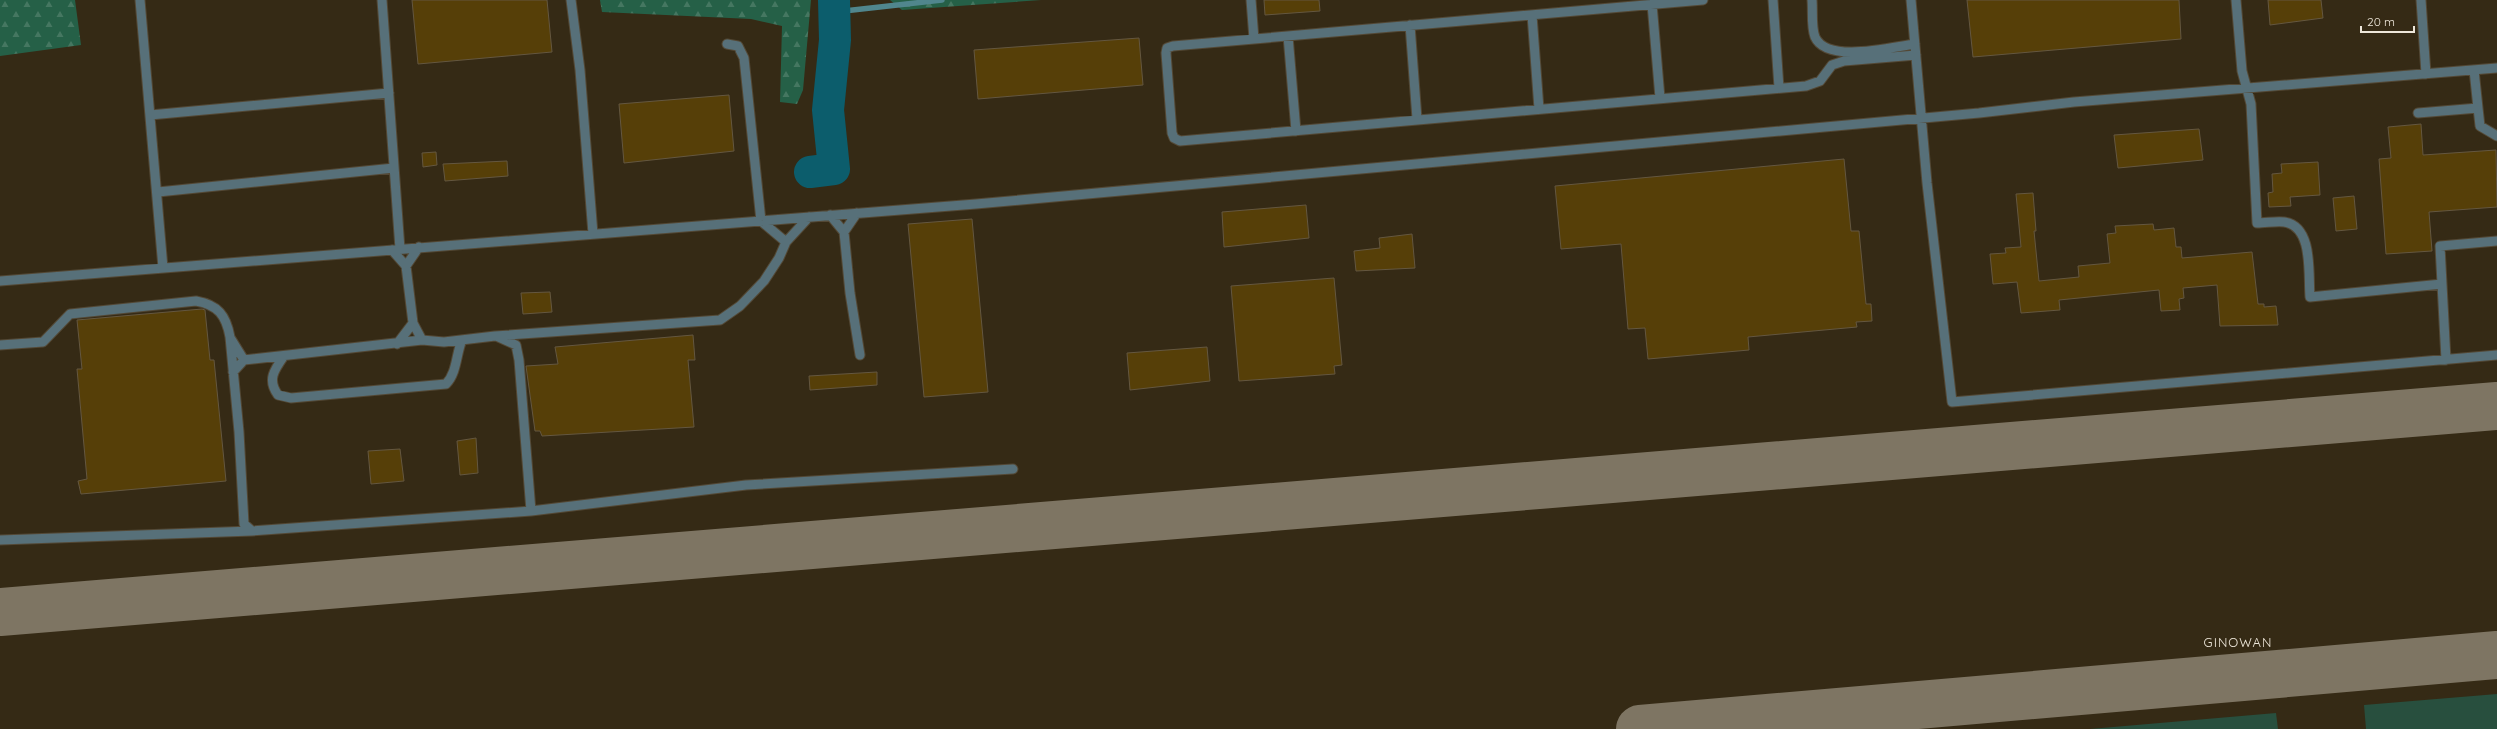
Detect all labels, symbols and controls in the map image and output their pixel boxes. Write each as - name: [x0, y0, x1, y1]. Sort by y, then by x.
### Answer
- scale bar: [2361, 8, 2414, 34]
- text: 20 m: [2367, 14, 2395, 29]
- district label: GINOWAN: [2204, 634, 2272, 650]

